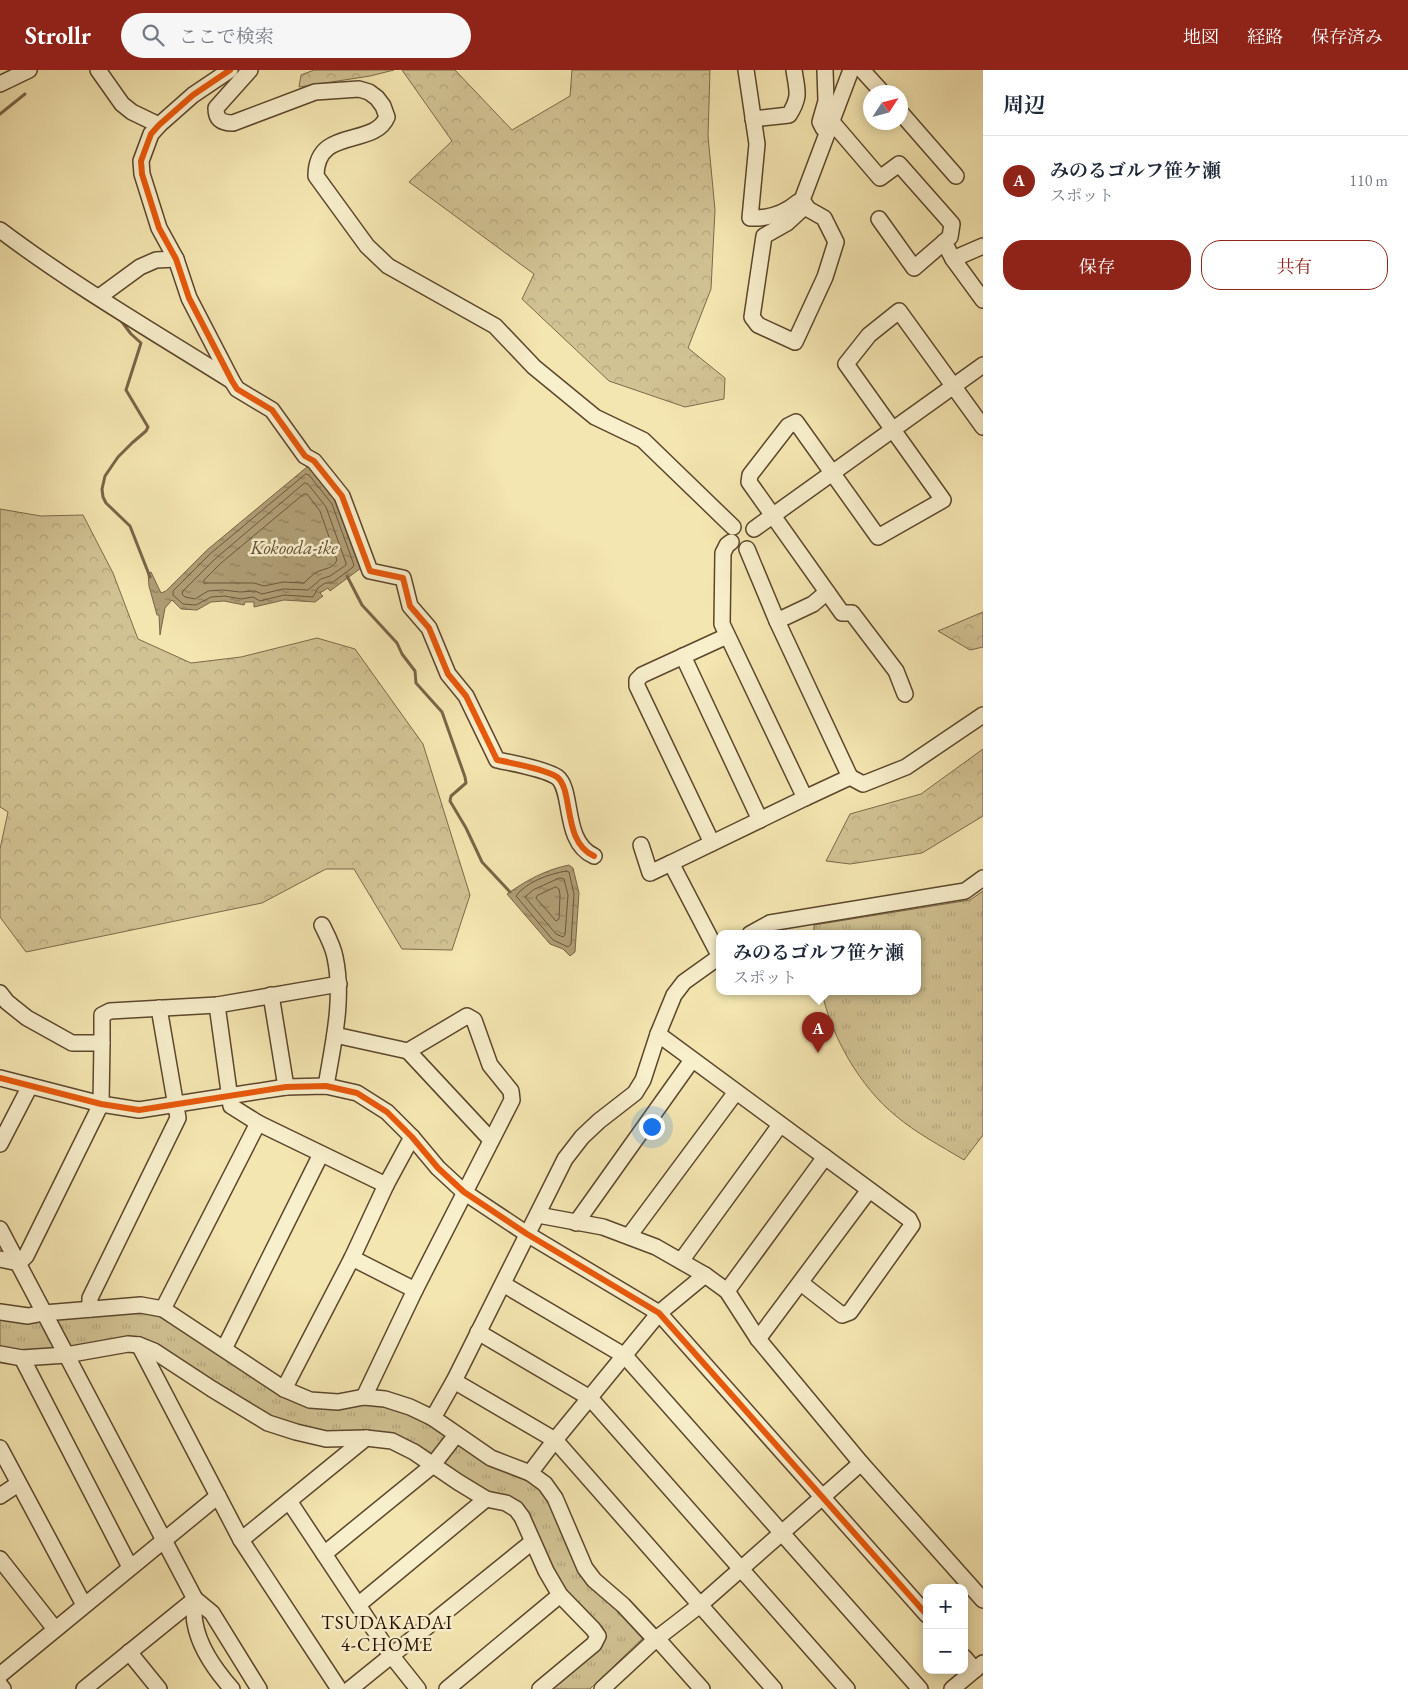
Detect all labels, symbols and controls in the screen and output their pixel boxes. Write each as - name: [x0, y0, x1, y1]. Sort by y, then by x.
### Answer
- search box: [121, 13, 471, 58]
- text: Strollr: [25, 20, 91, 51]
- icon: search: [139, 21, 167, 49]
- text: ここで検索: [179, 24, 274, 49]
- text: 地図: [1183, 25, 1219, 48]
- text: 経路: [1247, 25, 1283, 48]
- text: 保存済み: [1311, 25, 1383, 48]
- north arrow: [863, 85, 908, 130]
- text: 周辺: [1003, 91, 1045, 118]
- text: みのるゴルフ笹ケ瀬: [1050, 158, 1221, 183]
- text: A: [1013, 170, 1025, 191]
- text: 110 m: [1349, 170, 1388, 191]
- text: スポット: [1050, 185, 1114, 206]
- button: 保存: [1003, 240, 1191, 290]
- button: 共有: [1201, 240, 1388, 290]
- water label: Kokooda-ike: [249, 535, 338, 560]
- popup: [716, 930, 921, 995]
- text: みのるゴルフ笹ケ瀬: [733, 940, 904, 965]
- text: スポット: [733, 967, 797, 988]
- pin: A: [802, 1012, 834, 1053]
- your location: [639, 1114, 665, 1140]
- map controls: [923, 1584, 968, 1674]
- button: +: [923, 1584, 968, 1629]
- district label: TSUDAKADAI 4-CHOME: [321, 1610, 453, 1657]
- button: −: [923, 1629, 968, 1674]

